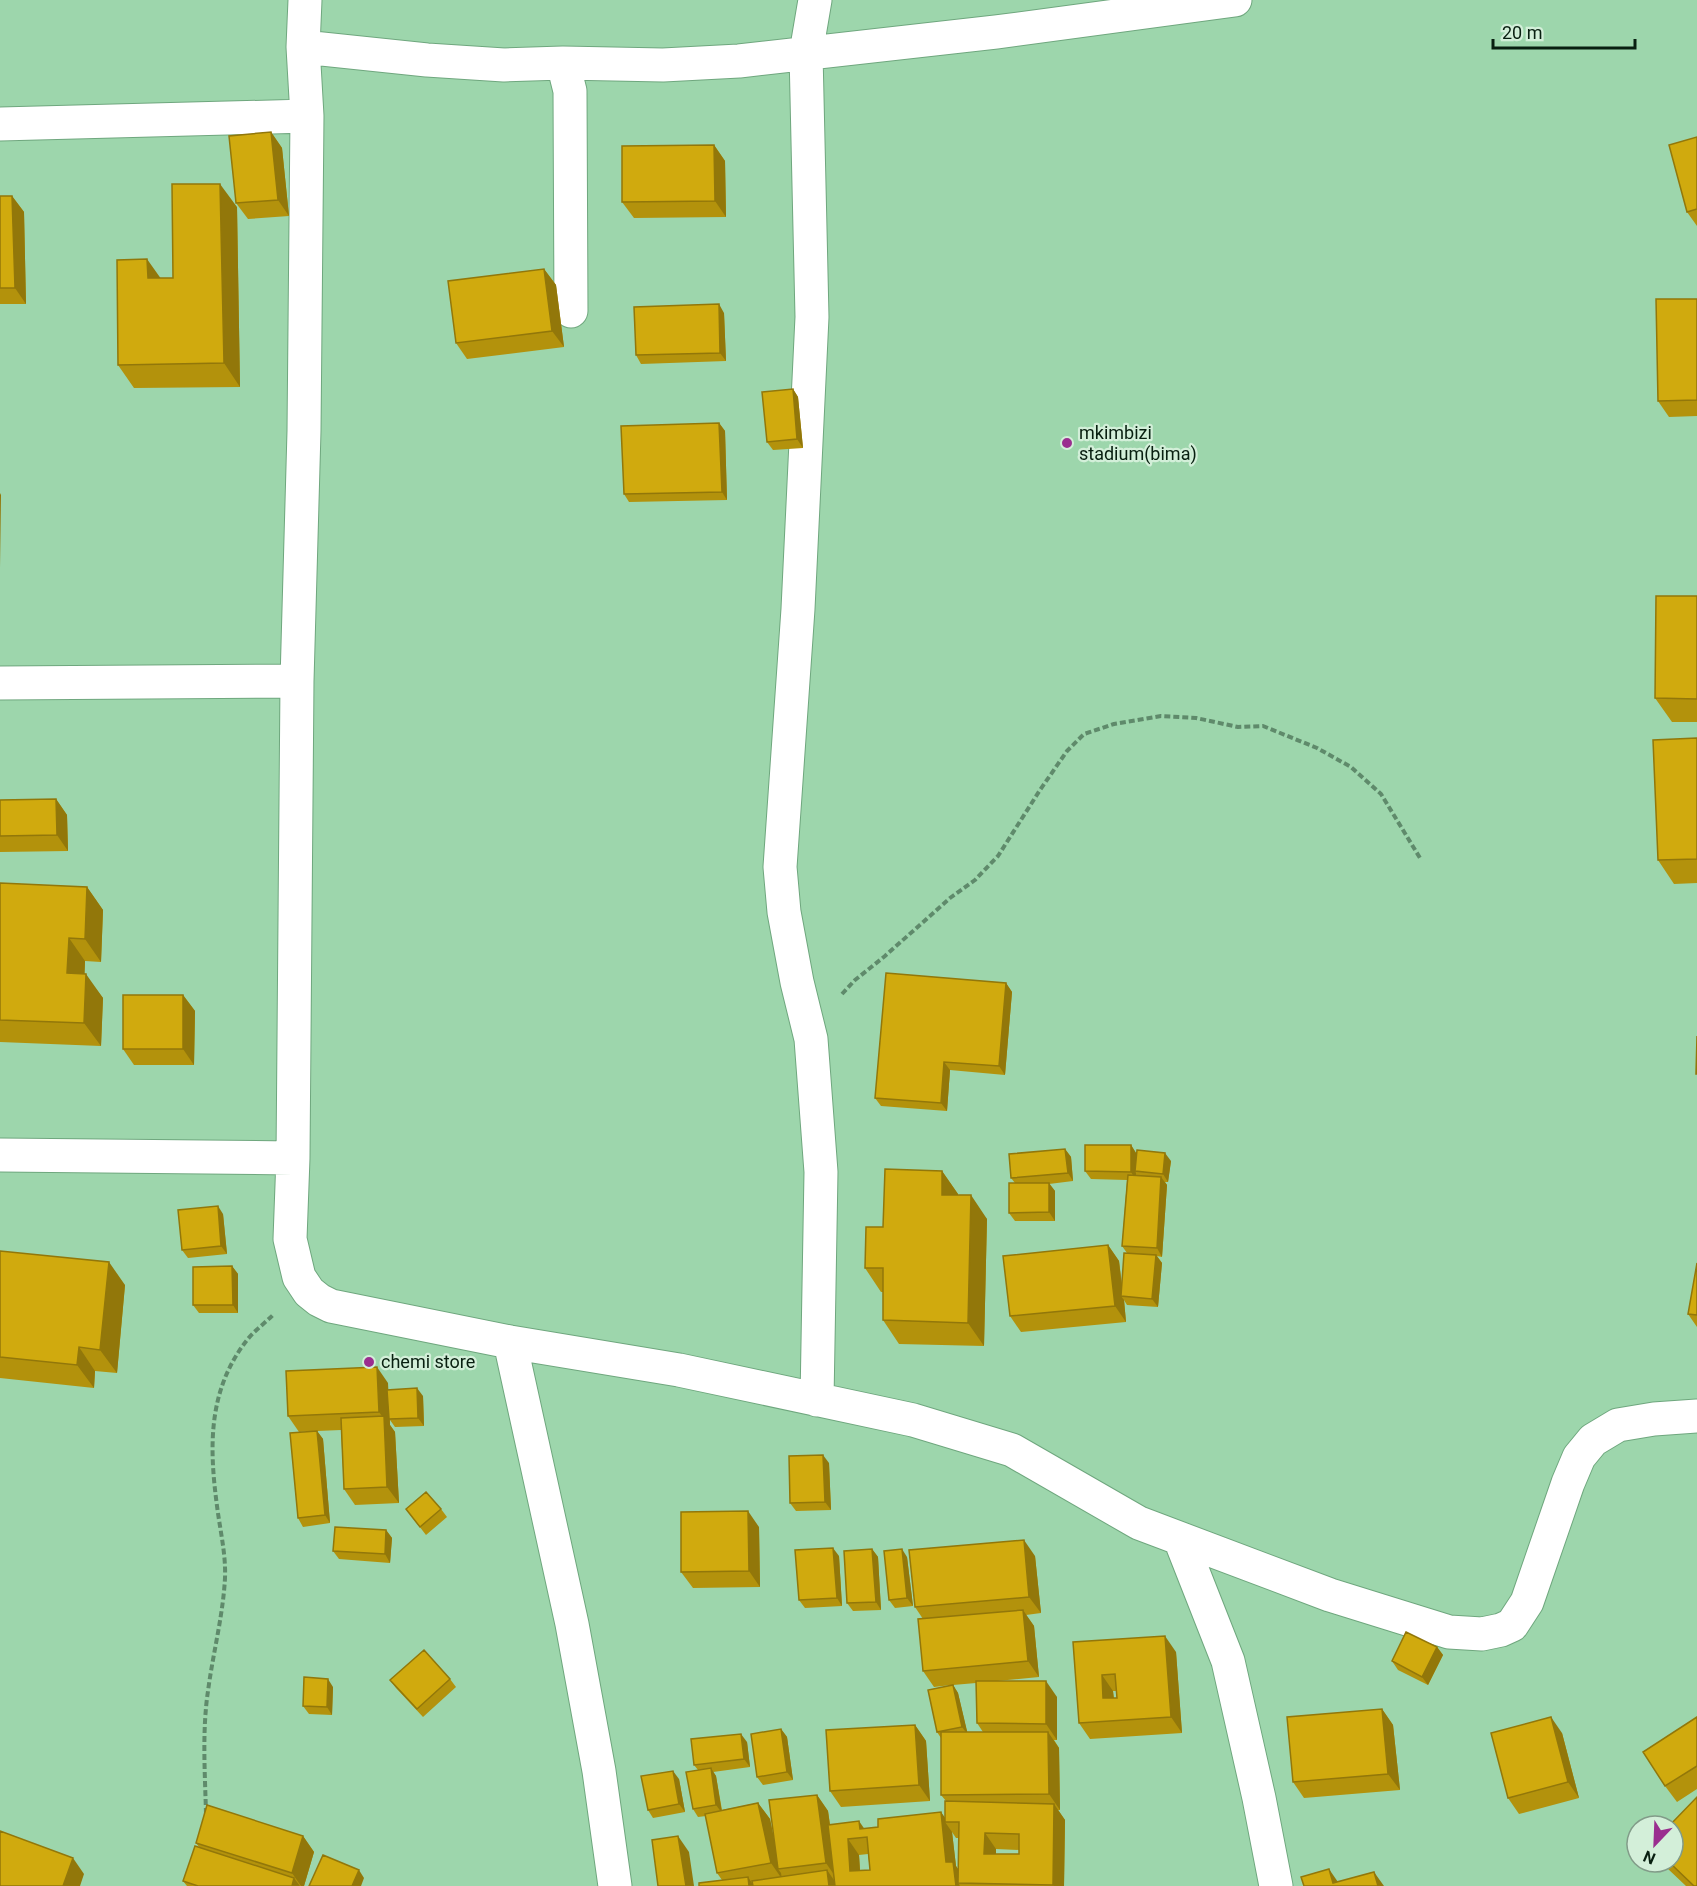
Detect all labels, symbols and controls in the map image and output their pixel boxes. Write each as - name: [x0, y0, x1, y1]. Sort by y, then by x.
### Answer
- scale bar: [1493, 12, 1636, 50]
- text: 20 m: [1502, 22, 1542, 43]
- place label: mkimbizi stadium(bima): [1079, 422, 1197, 465]
- marker: mkimbizi stadium(bima): [1060, 436, 1074, 450]
- place label: chemi store: [381, 1351, 475, 1372]
- marker: chemi store: [362, 1355, 376, 1369]
- north arrow: [1625, 1814, 1685, 1874]
- text: N: [1640, 1846, 1658, 1868]

